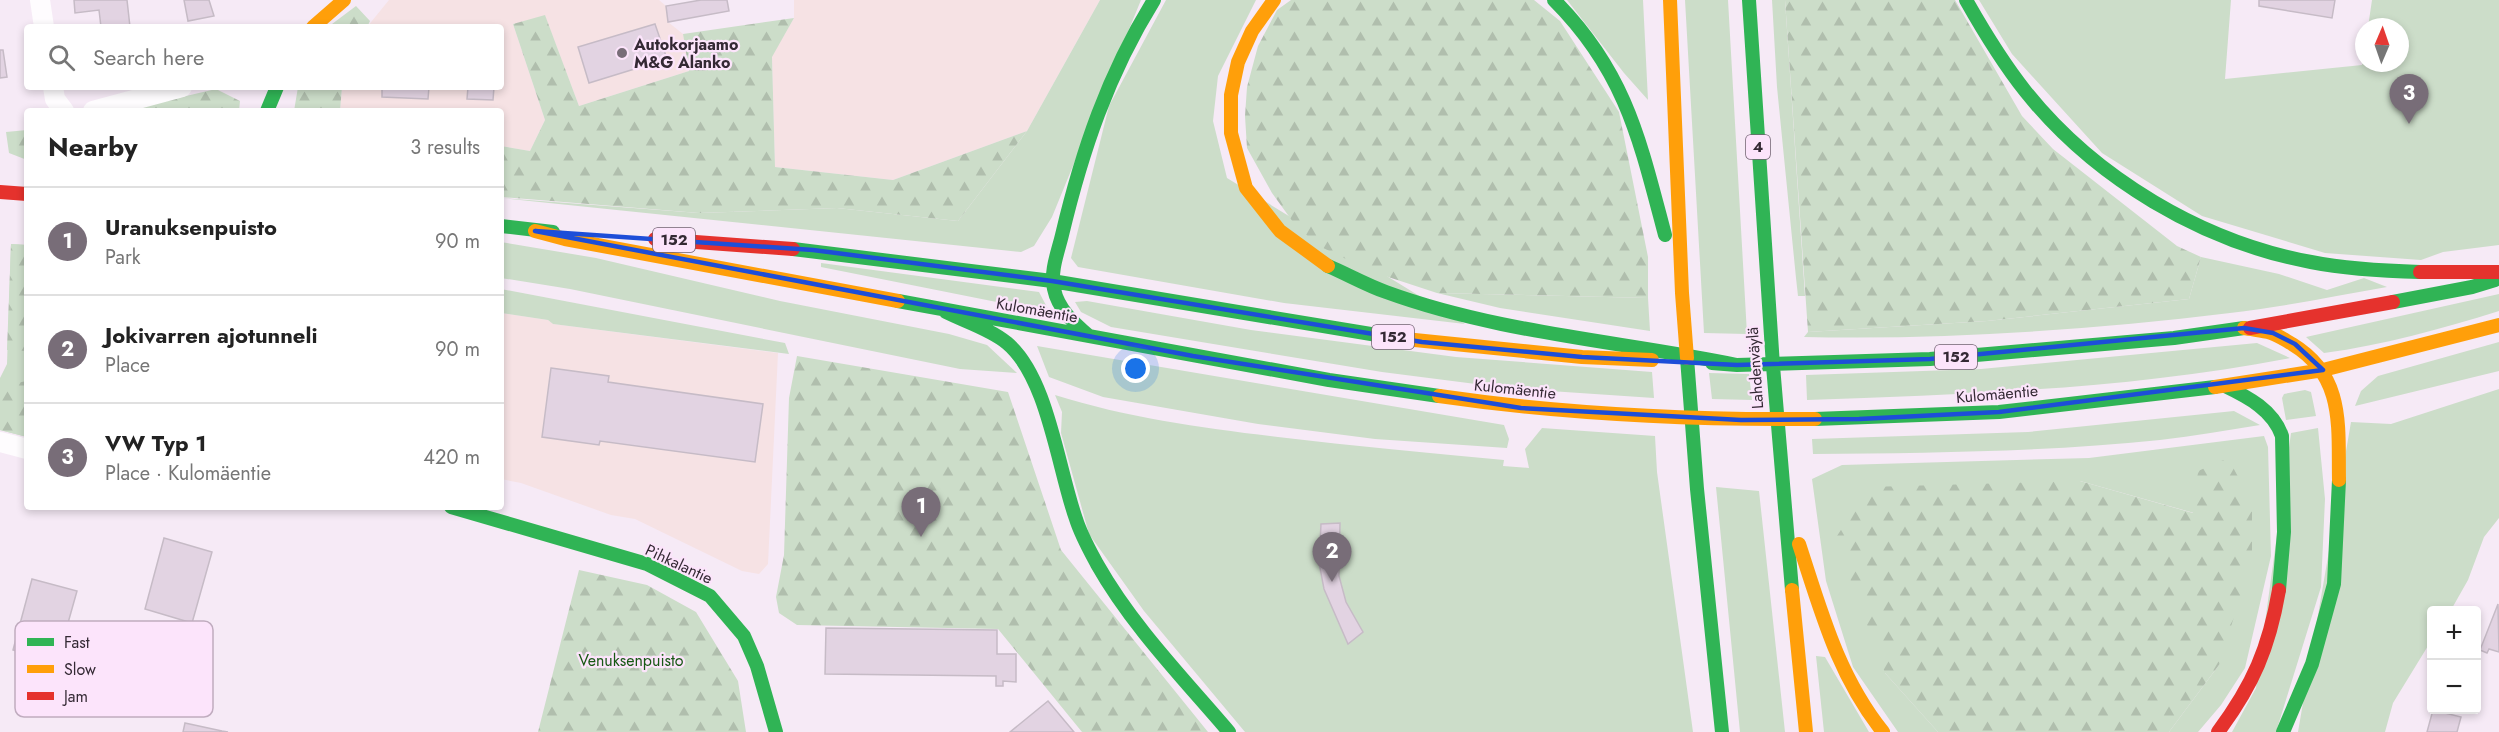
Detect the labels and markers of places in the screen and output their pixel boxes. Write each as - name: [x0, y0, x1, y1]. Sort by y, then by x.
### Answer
- place label: Autokorjaamo M&G Alanko: [633, 33, 738, 74]
- marker: Autokorjaamo M&G Alanko: [615, 46, 629, 60]
- pin: 3: [2390, 74, 2428, 124]
- pin: 1: [902, 488, 940, 537]
- pin: 2: [1312, 532, 1352, 582]

